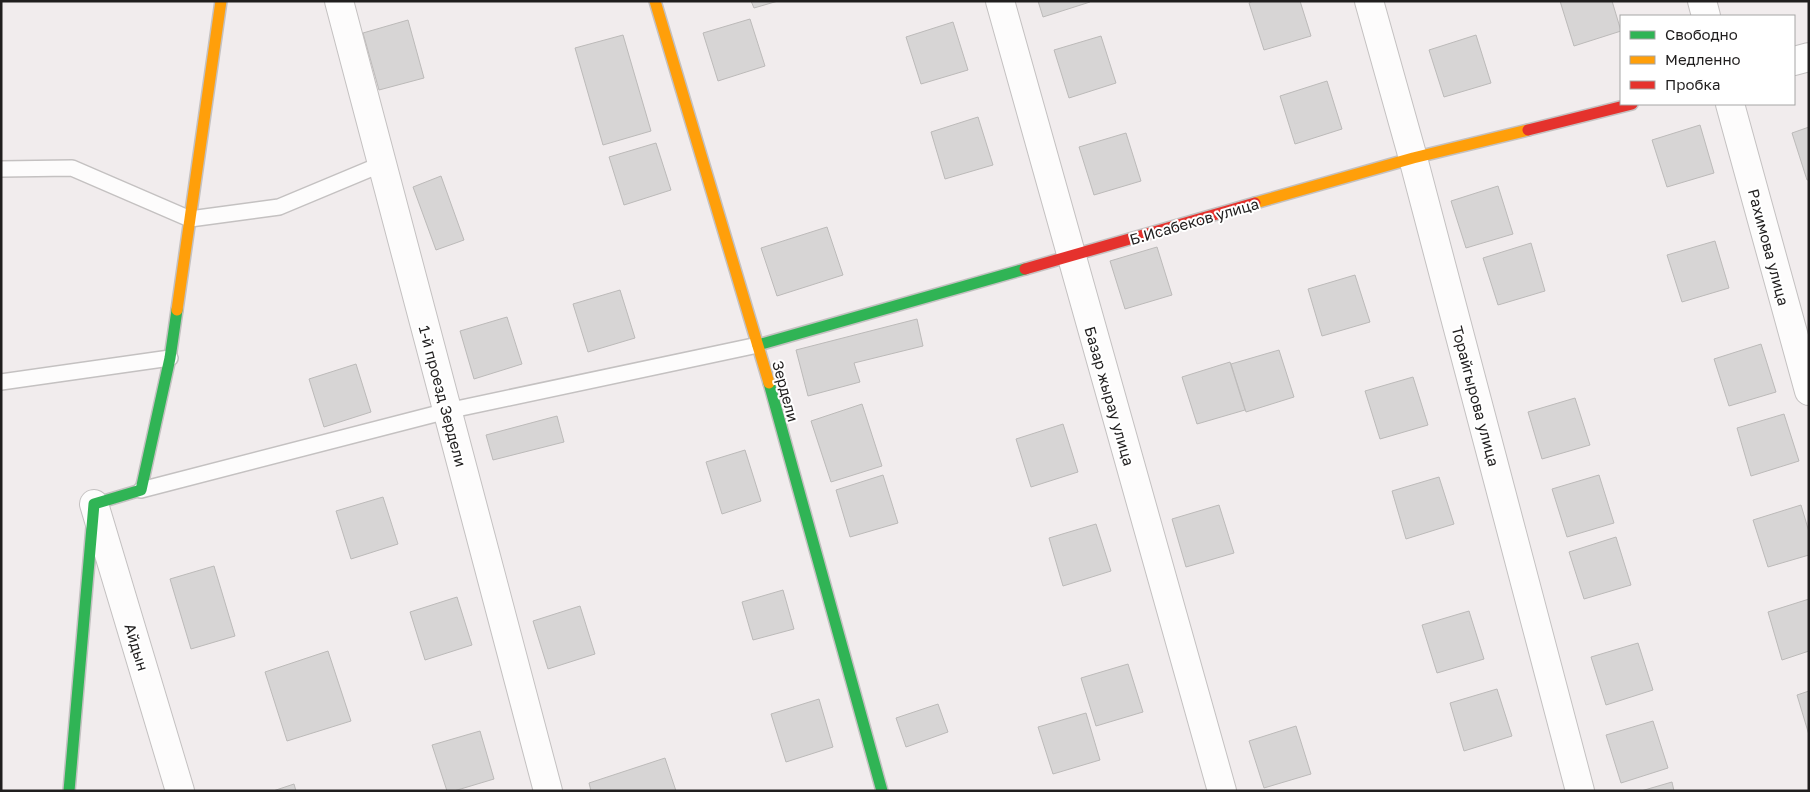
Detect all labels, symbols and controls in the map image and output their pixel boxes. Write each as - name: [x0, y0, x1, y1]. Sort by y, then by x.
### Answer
- legend: [1620, 15, 1795, 105]
- text: Свободно: [1665, 25, 1738, 43]
- text: Медленно: [1665, 50, 1741, 68]
- text: Пробка: [1665, 75, 1720, 93]
- street label: Рахимова улица: [1745, 187, 1793, 307]
- street label: Б.Исабеков улица: [1127, 194, 1261, 248]
- street label: 1-й проезд Зердели: [415, 323, 471, 469]
- street label: Базар жырау улица: [1081, 324, 1139, 468]
- street label: Торайгырова улица: [1449, 324, 1503, 468]
- street label: Зердели: [769, 358, 803, 424]
- street label: Айдын: [121, 621, 153, 673]

